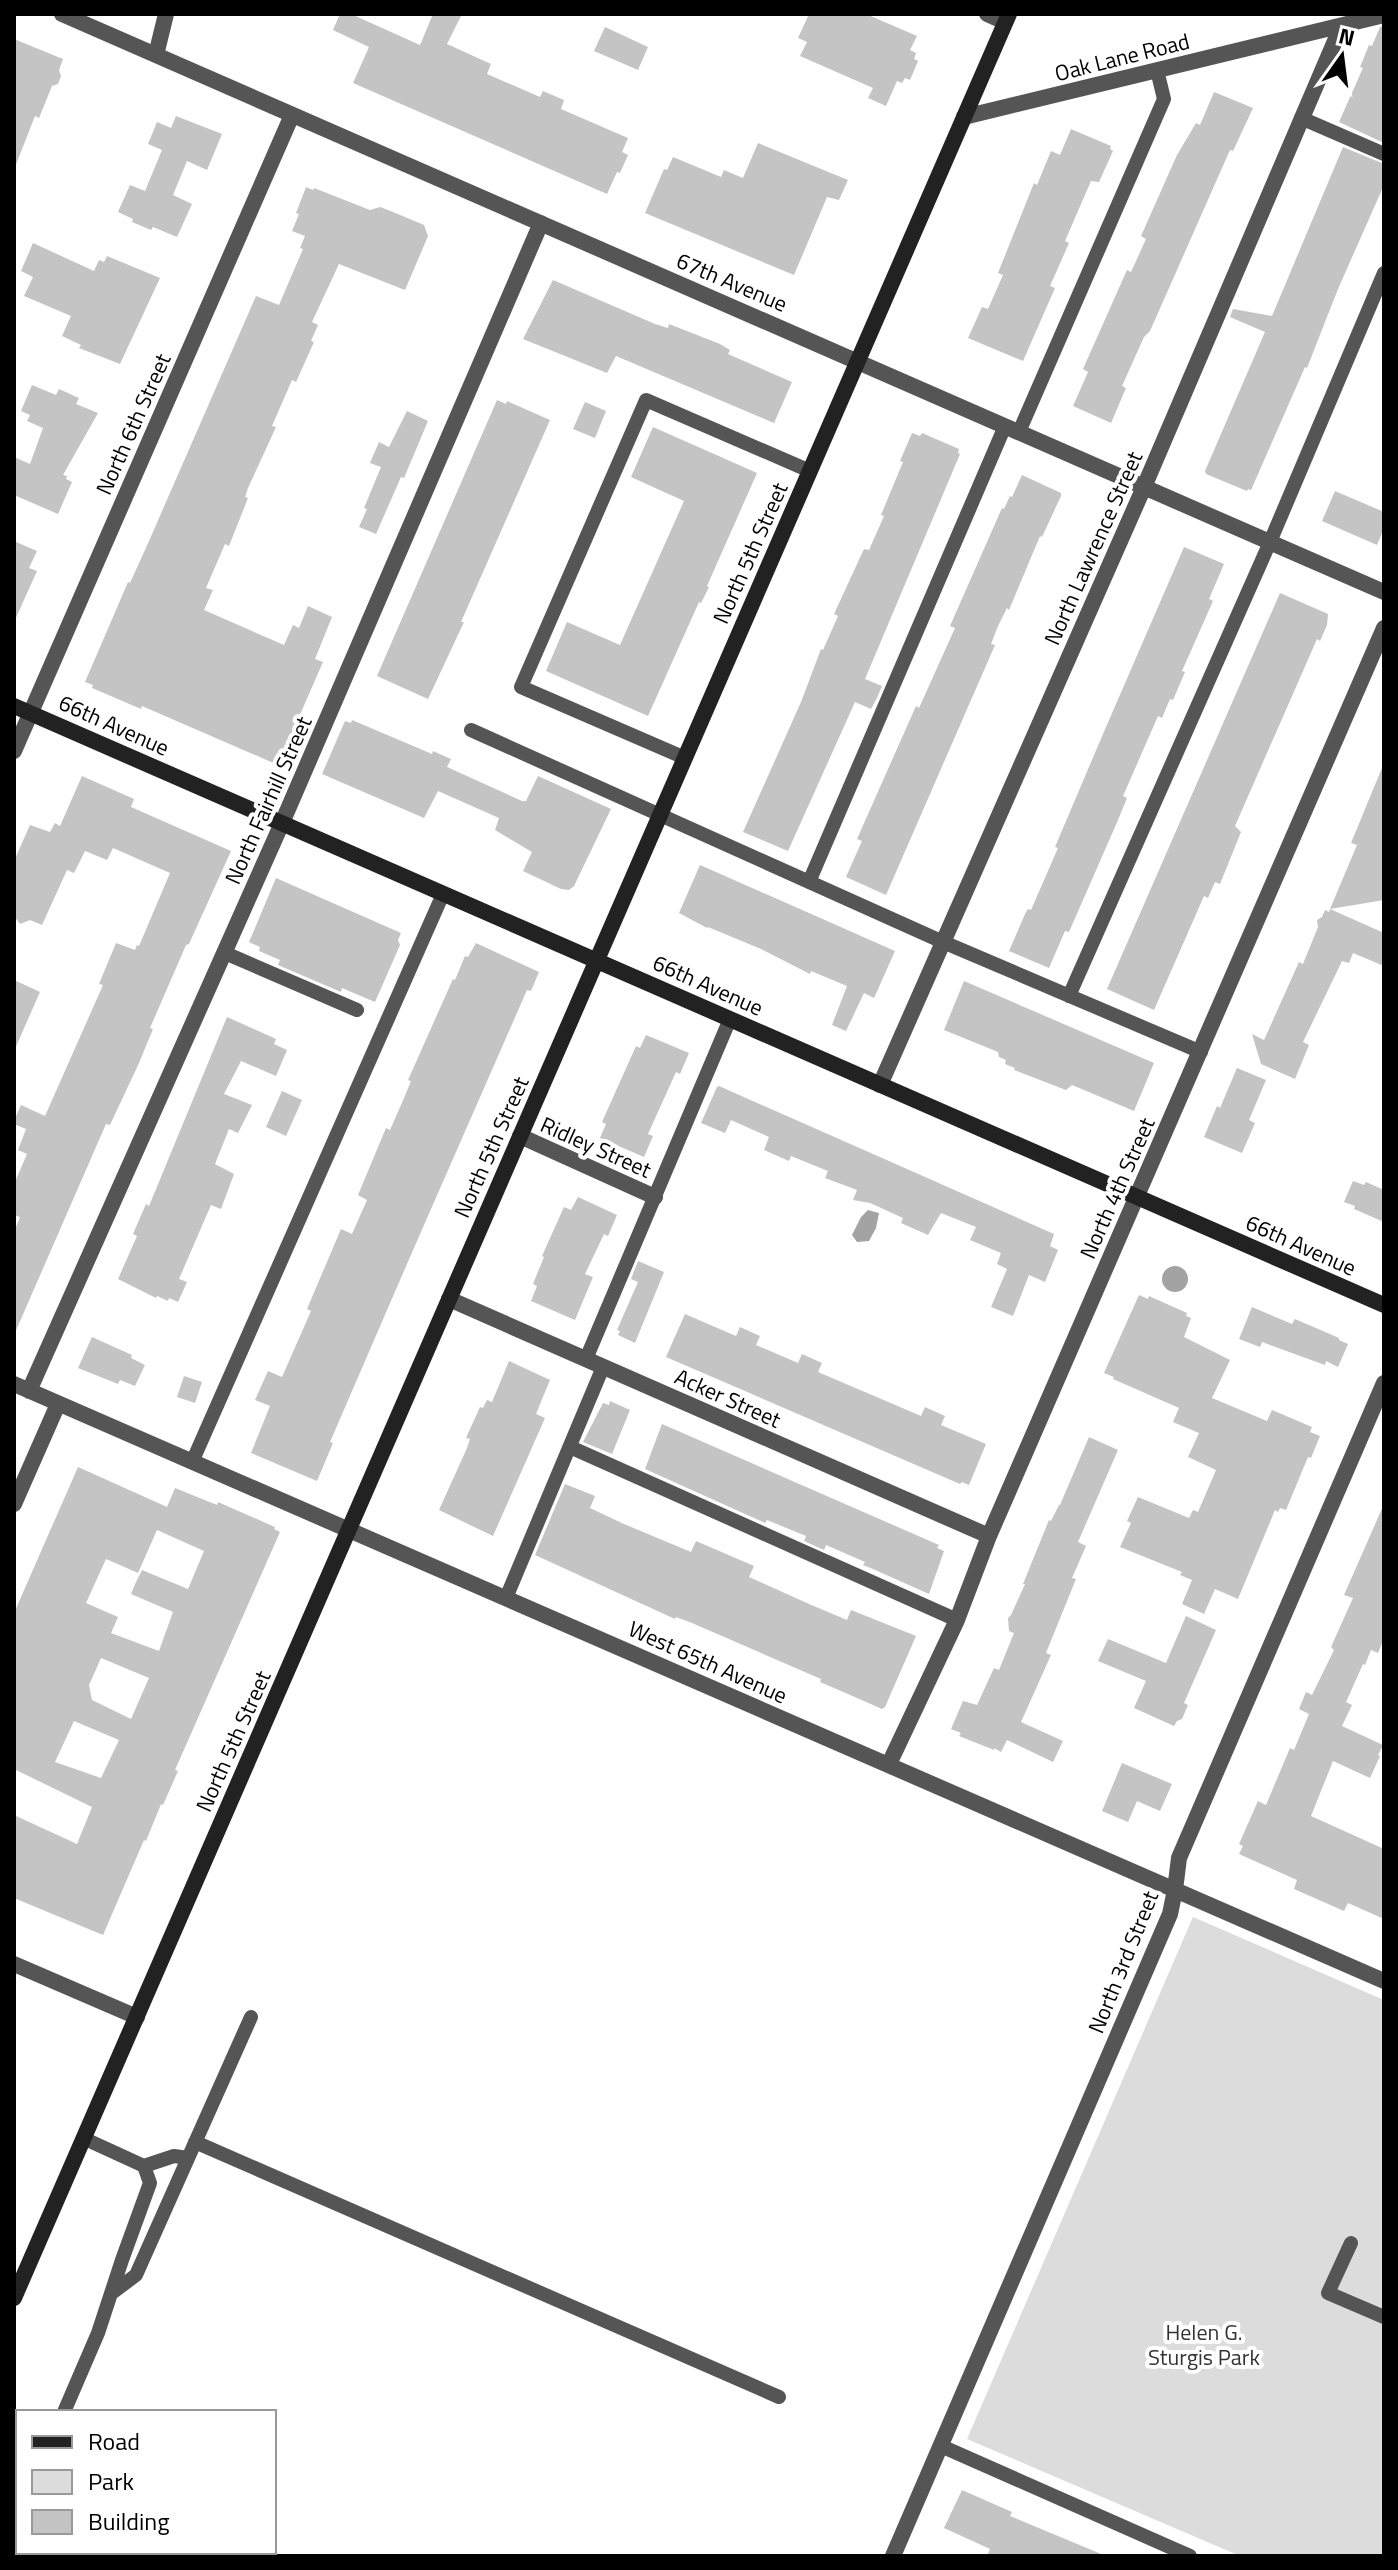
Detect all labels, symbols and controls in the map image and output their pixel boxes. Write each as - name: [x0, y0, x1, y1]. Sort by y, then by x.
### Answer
- north arrow: [1302, 16, 1382, 96]
- text: N: [1335, 18, 1358, 55]
- street label: Oak Lane Road: [1051, 24, 1193, 90]
- street label: 67th Avenue: [671, 243, 793, 321]
- street label: North 6th Street: [87, 348, 180, 500]
- street label: North Lawrence Street: [1035, 445, 1151, 650]
- street label: North 5th Street: [704, 477, 797, 629]
- street label: 66th Avenue: [53, 686, 175, 764]
- street label: North Fairhill Street: [216, 710, 320, 890]
- street label: 66th Avenue: [647, 946, 769, 1024]
- street label: North 5th Street: [445, 1071, 538, 1223]
- street label: Ridley Street: [535, 1107, 657, 1187]
- street label: North 4th Street: [1071, 1112, 1164, 1264]
- street label: 66th Avenue: [1240, 1206, 1362, 1284]
- street label: Acker Street: [669, 1359, 787, 1437]
- street label: West 65th Avenue: [623, 1612, 793, 1712]
- street label: North 5th Street: [187, 1665, 280, 1817]
- street label: North 3rd Street: [1079, 1885, 1167, 2038]
- park label: Helen G. Sturgis Park: [1148, 2315, 1260, 2374]
- legend: [16, 2410, 276, 2554]
- text: Road: [88, 2423, 140, 2459]
- text: Park: [88, 2463, 134, 2499]
- text: Building: [88, 2503, 170, 2539]

